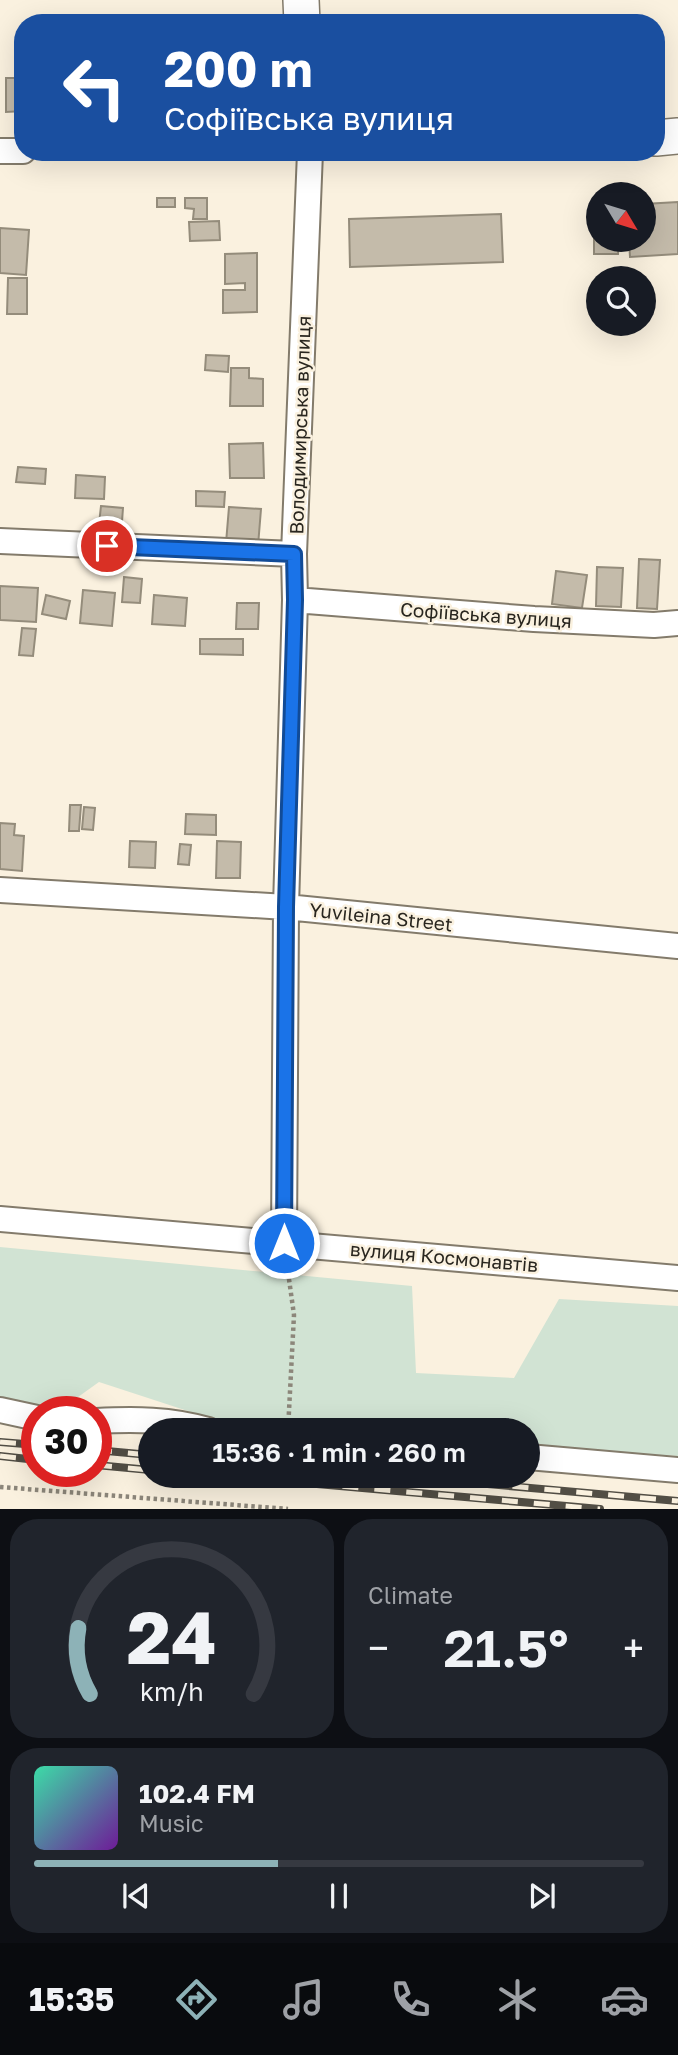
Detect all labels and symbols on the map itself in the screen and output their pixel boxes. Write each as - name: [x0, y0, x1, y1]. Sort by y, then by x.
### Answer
- north arrow: [586, 182, 656, 252]
- street label: Володимирська вулиця: [284, 315, 315, 535]
- pin: [77, 516, 137, 576]
- street label: Софіївська вулиця: [399, 597, 573, 632]
- street label: Yuvileina Street: [308, 898, 454, 935]
- position arrow: [247, 1206, 321, 1280]
- street label: вулиця Космонавтів: [349, 1237, 539, 1276]
- speed limit sign: 30: [21, 1396, 112, 1487]

